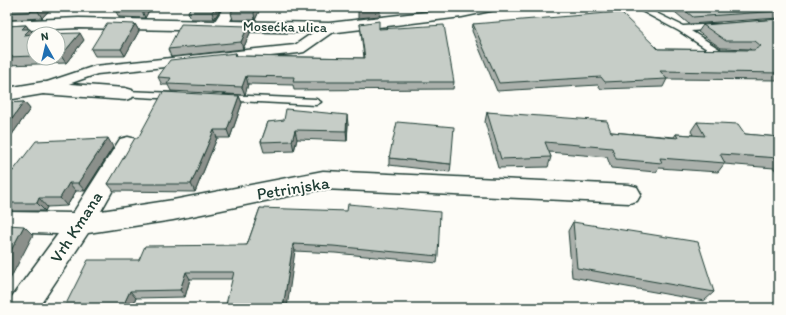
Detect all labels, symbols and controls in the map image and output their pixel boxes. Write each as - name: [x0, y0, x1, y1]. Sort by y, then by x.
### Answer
- street label: Mosećka ulica: [243, 18, 328, 36]
- north arrow: [26, 26, 66, 66]
- text: N: [40, 30, 49, 44]
- street label: Petrinjska: [255, 172, 331, 204]
- street label: Vrh Kmana: [46, 188, 106, 266]

